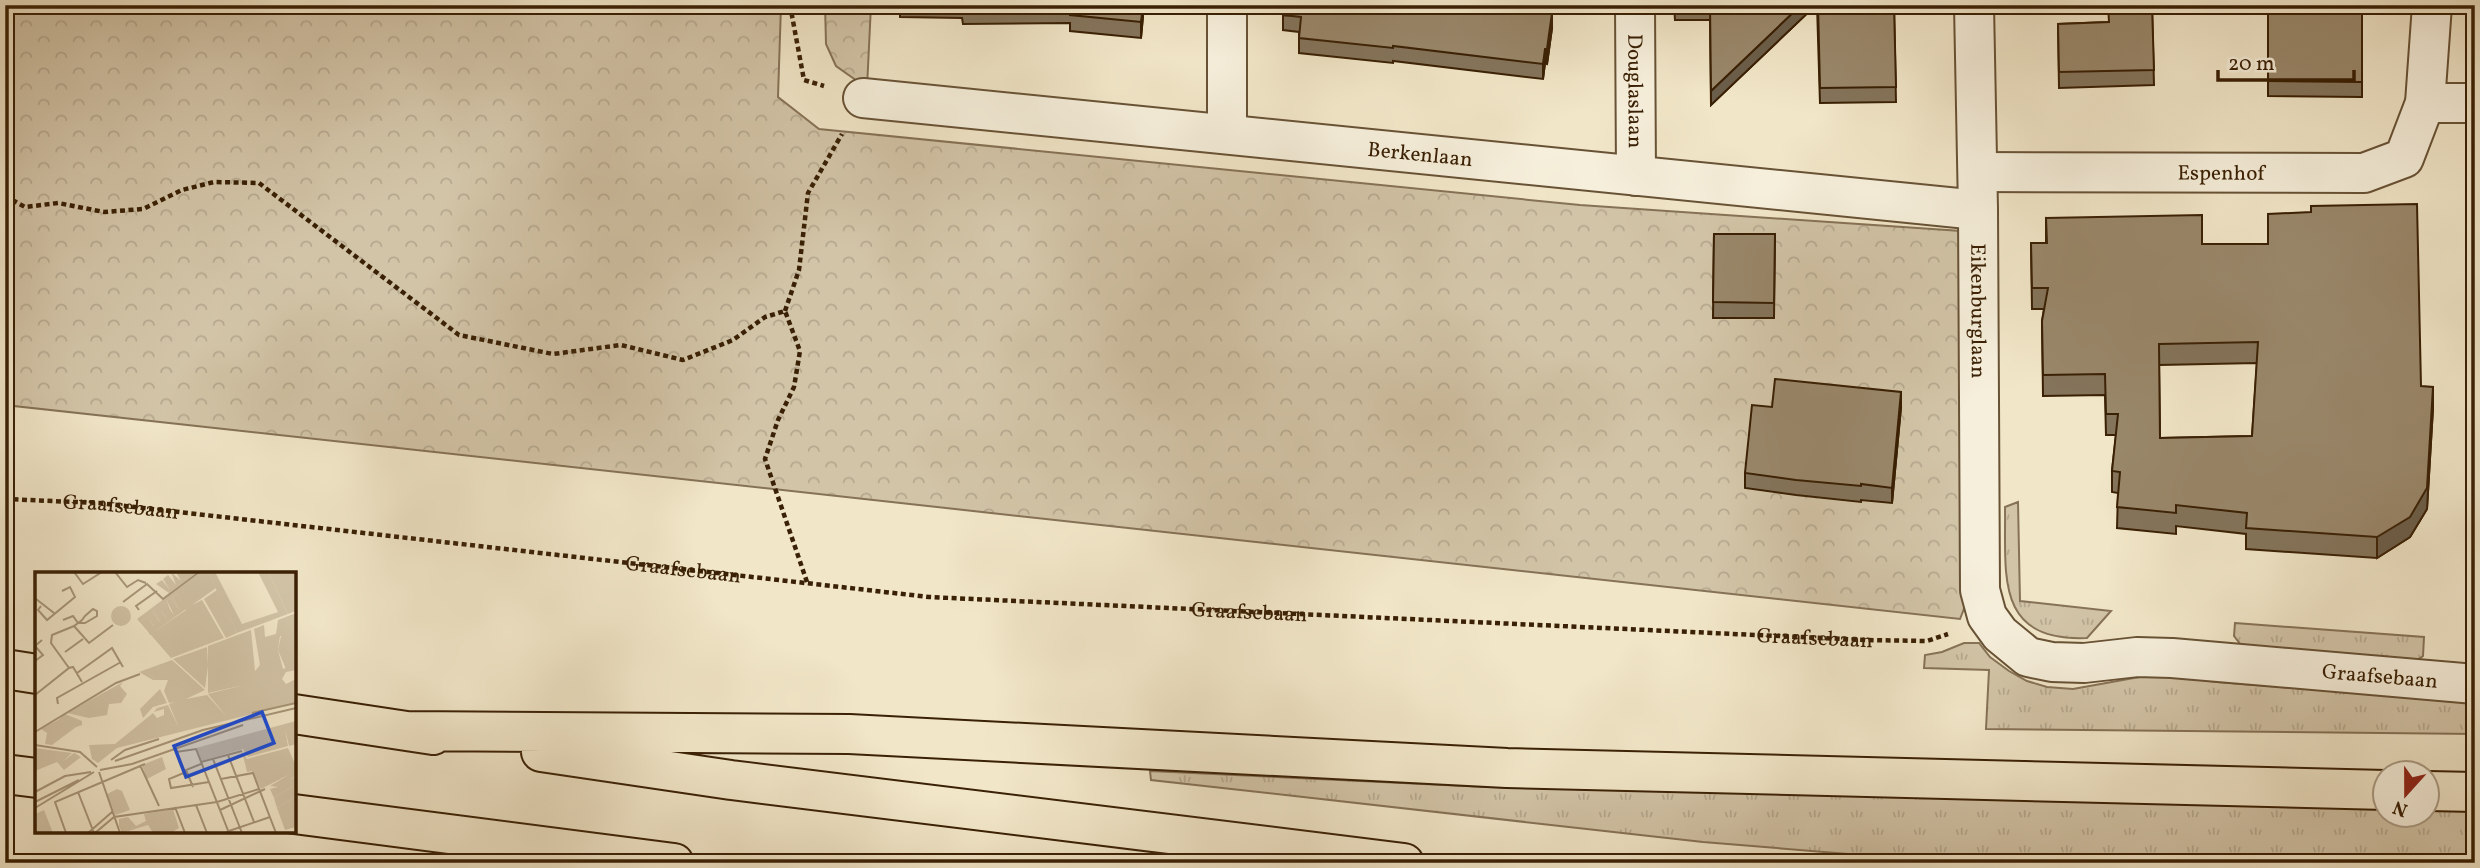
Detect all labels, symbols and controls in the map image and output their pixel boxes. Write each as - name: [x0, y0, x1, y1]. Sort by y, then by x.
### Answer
- street label: Douglaslaan: [1619, 34, 1649, 148]
- scale bar: [2218, 38, 2354, 82]
- text: 20 m: [2228, 50, 2274, 79]
- street label: Berkenlaan: [1366, 136, 1474, 175]
- street label: Espenhof: [2177, 160, 2266, 189]
- street label: Eikenburglaan: [1962, 243, 1992, 379]
- street label: Graafsebaan: [62, 488, 180, 528]
- street label: Graafsebaan: [624, 550, 742, 592]
- inset map: [35, 572, 296, 833]
- street label: Graafsebaan: [1190, 596, 1308, 630]
- street label: Graafsebaan: [1756, 622, 1873, 656]
- street label: Graafsebaan: [2321, 658, 2439, 697]
- north arrow: [2372, 760, 2442, 830]
- text: N: [2389, 793, 2412, 823]

